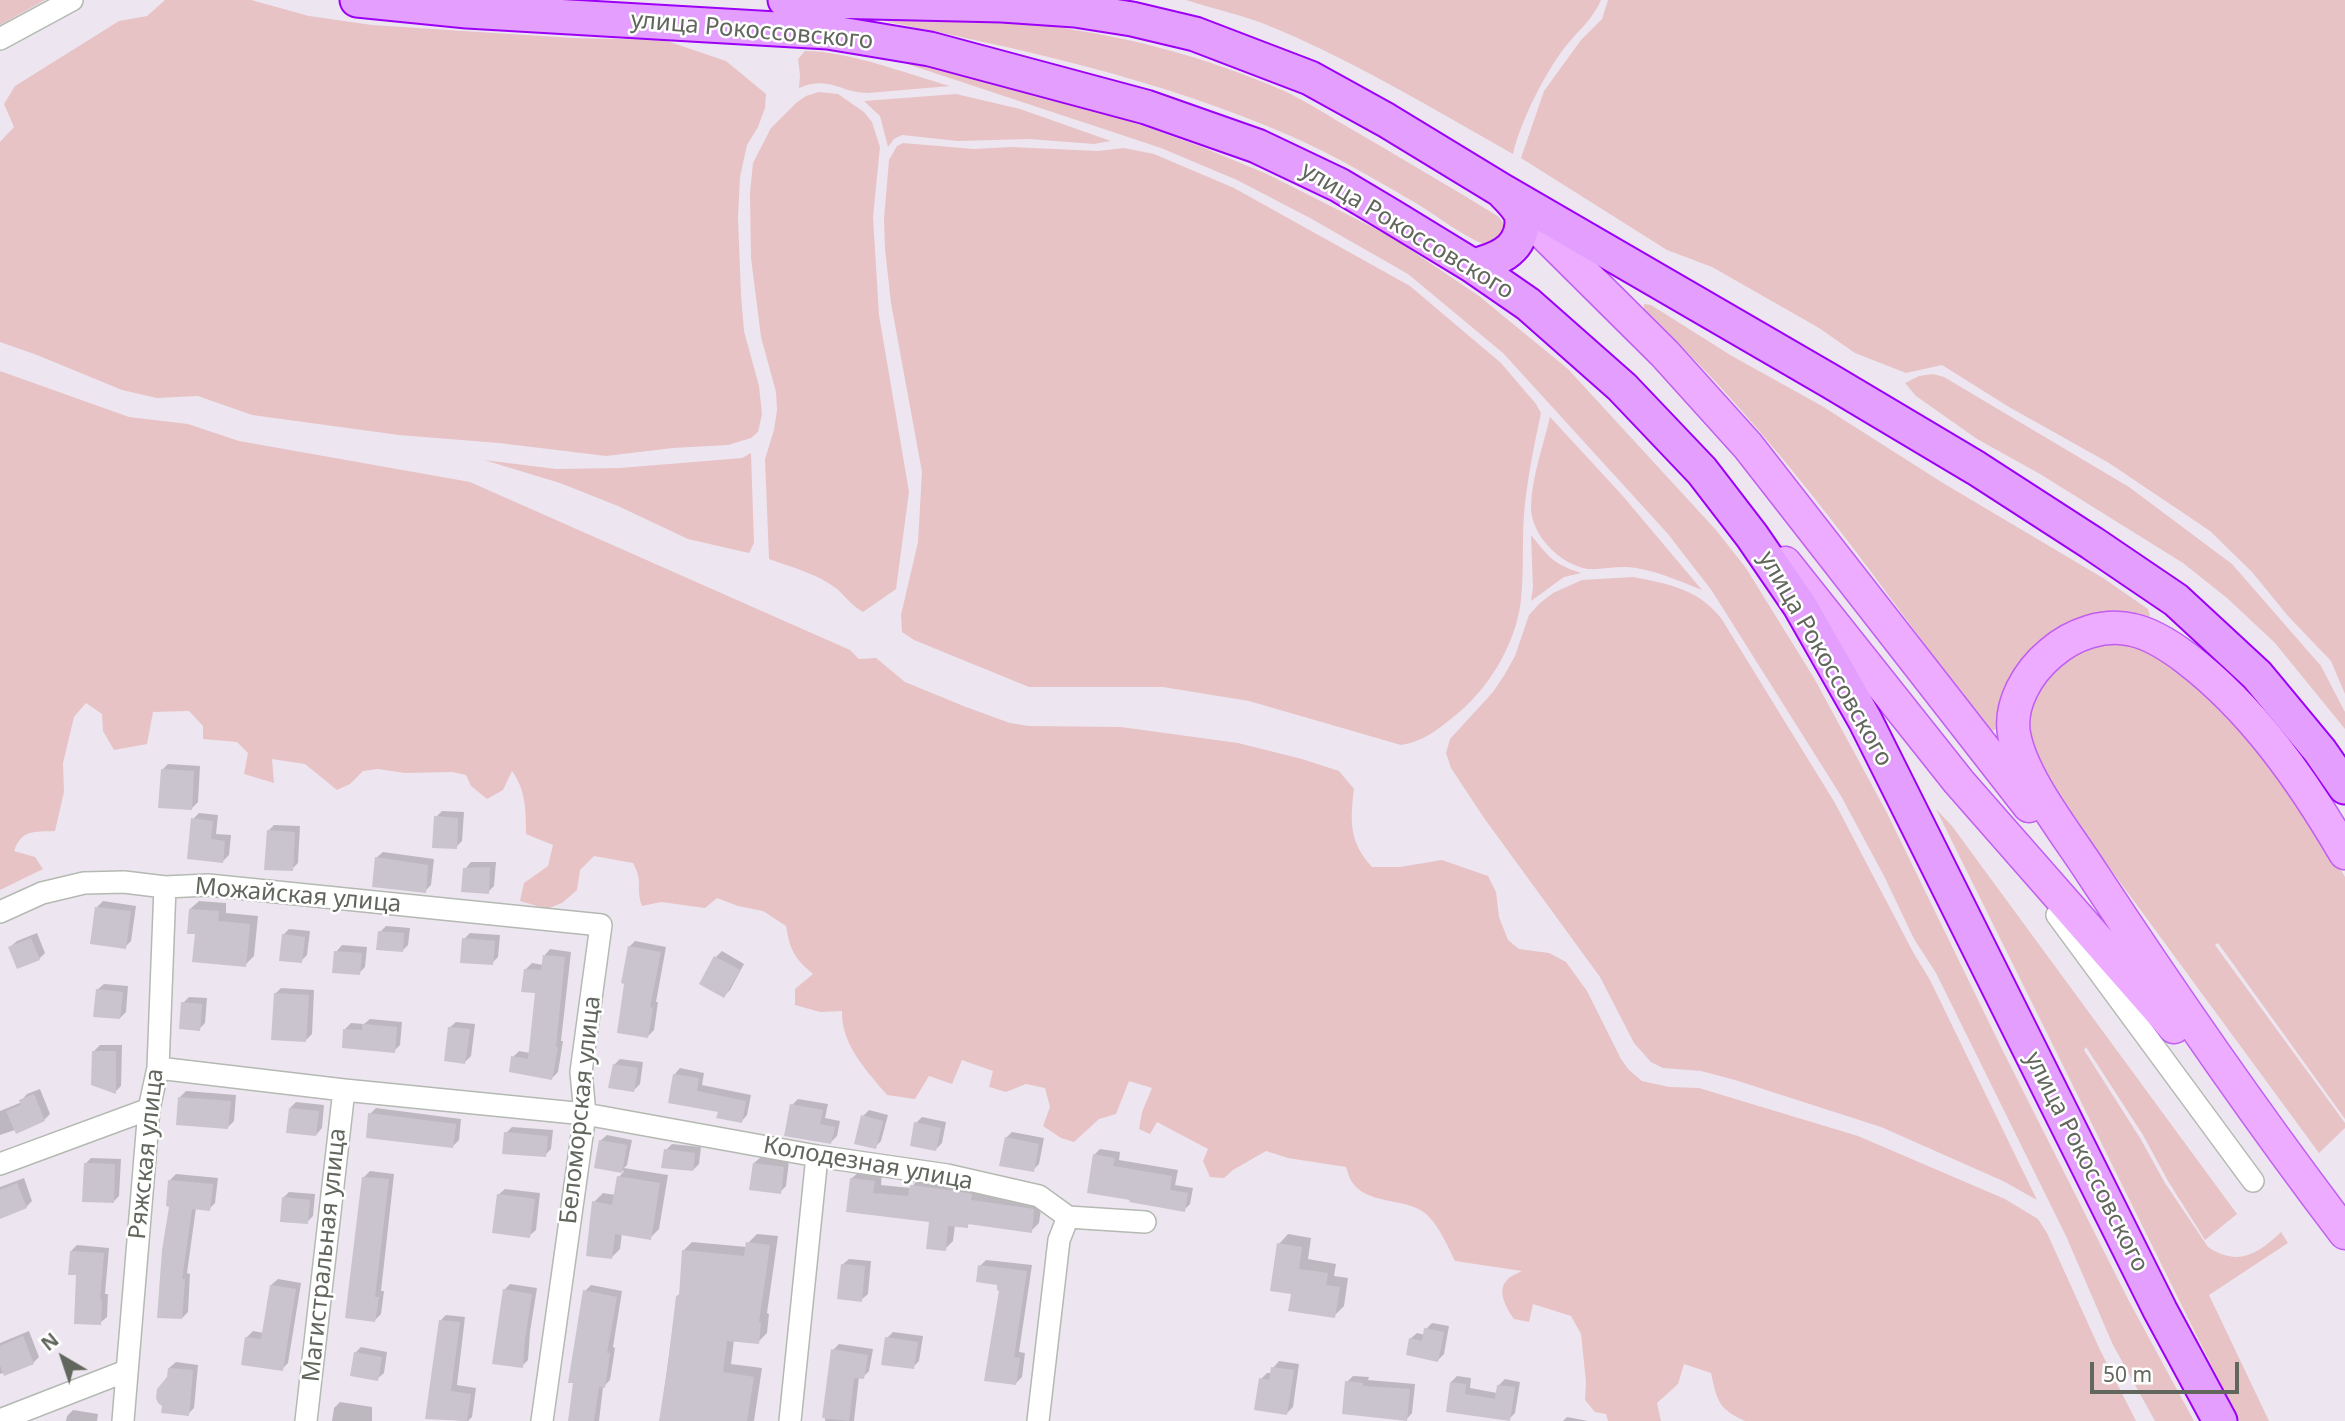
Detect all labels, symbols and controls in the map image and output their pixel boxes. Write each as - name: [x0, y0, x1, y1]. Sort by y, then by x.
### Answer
- street label: улица Рокоссовского: [630, 6, 874, 56]
- street label: улица Рокоссовского: [1295, 156, 1519, 306]
- street label: улица Рокоссовского: [1752, 546, 1898, 772]
- street label: Можайская улица: [194, 873, 402, 919]
- street label: Беломорская улица: [555, 995, 607, 1225]
- street label: улица Рокоссовского: [2018, 1047, 2154, 1277]
- street label: Ряжская улица: [124, 1067, 170, 1241]
- street label: Магистральная улица: [297, 1127, 353, 1383]
- street label: Колодезная улица: [761, 1131, 975, 1197]
- north arrow: [28, 1323, 98, 1393]
- text: N: [36, 1327, 64, 1357]
- scale bar: [2093, 1348, 2242, 1392]
- text: 50 m: [2103, 1360, 2152, 1388]

